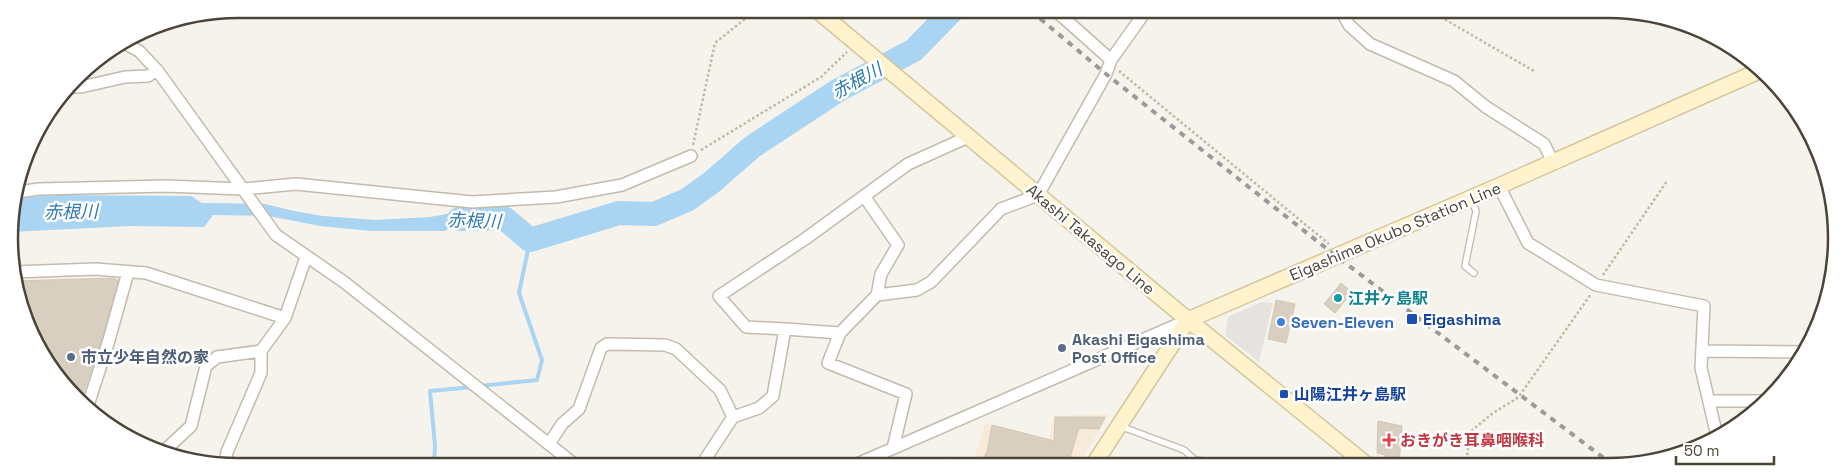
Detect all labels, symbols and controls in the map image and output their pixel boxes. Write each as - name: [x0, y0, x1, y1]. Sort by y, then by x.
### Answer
- water label: 赤根川: [828, 56, 888, 104]
- street label: Eigashima Okubo Station Line: [1286, 177, 1504, 286]
- street label: Akashi Takasago Line: [1022, 179, 1159, 299]
- water label: 赤根川: [44, 199, 100, 223]
- water label: 赤根川: [447, 208, 503, 233]
- place label: 江井ヶ島駅: [1348, 288, 1428, 309]
- marker: 江井ヶ島駅: [1332, 292, 1344, 304]
- place label: Eigashima: [1423, 309, 1501, 330]
- place label: Seven-Eleven: [1291, 312, 1394, 333]
- marker: Eigashima: [1405, 312, 1419, 326]
- marker: Seven-Eleven: [1275, 316, 1287, 328]
- place label: Akashi Eigashima Post Office: [1072, 329, 1205, 368]
- marker: Akashi Eigashima Post Office: [1056, 342, 1068, 354]
- place label: 市立少年自然の家: [81, 347, 209, 368]
- marker: 市立少年自然の家: [65, 351, 77, 363]
- place label: 山陽江井ヶ島駅: [1294, 384, 1406, 405]
- marker: 山陽江井ヶ島駅: [1278, 388, 1290, 400]
- place label: おきがき耳鼻咽喉科: [1400, 430, 1544, 451]
- marker: おきがき耳鼻咽喉科: [1382, 433, 1396, 447]
- scale bar: [1676, 434, 1774, 466]
- text: 50 m: [1684, 441, 1719, 460]

